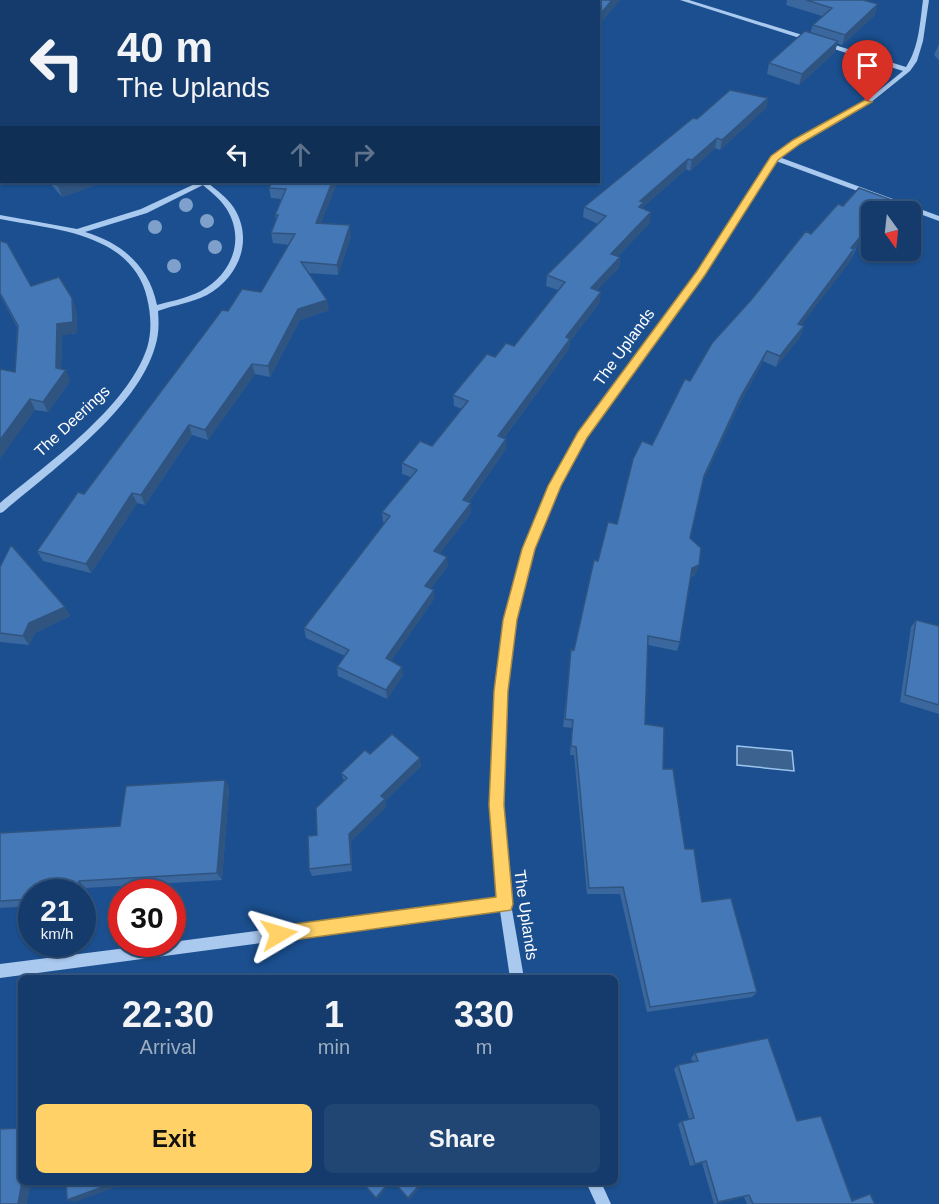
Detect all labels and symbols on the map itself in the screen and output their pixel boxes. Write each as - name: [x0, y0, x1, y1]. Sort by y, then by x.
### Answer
- pin: [842, 40, 893, 102]
- north arrow: [861, 201, 921, 261]
- street label: The Uplands: [590, 305, 658, 389]
- street label: The Deerings: [31, 382, 113, 460]
- street label: The Uplands: [511, 869, 541, 961]
- speed limit sign: 30: [108, 879, 186, 957]
- position arrow: [247, 902, 311, 966]

